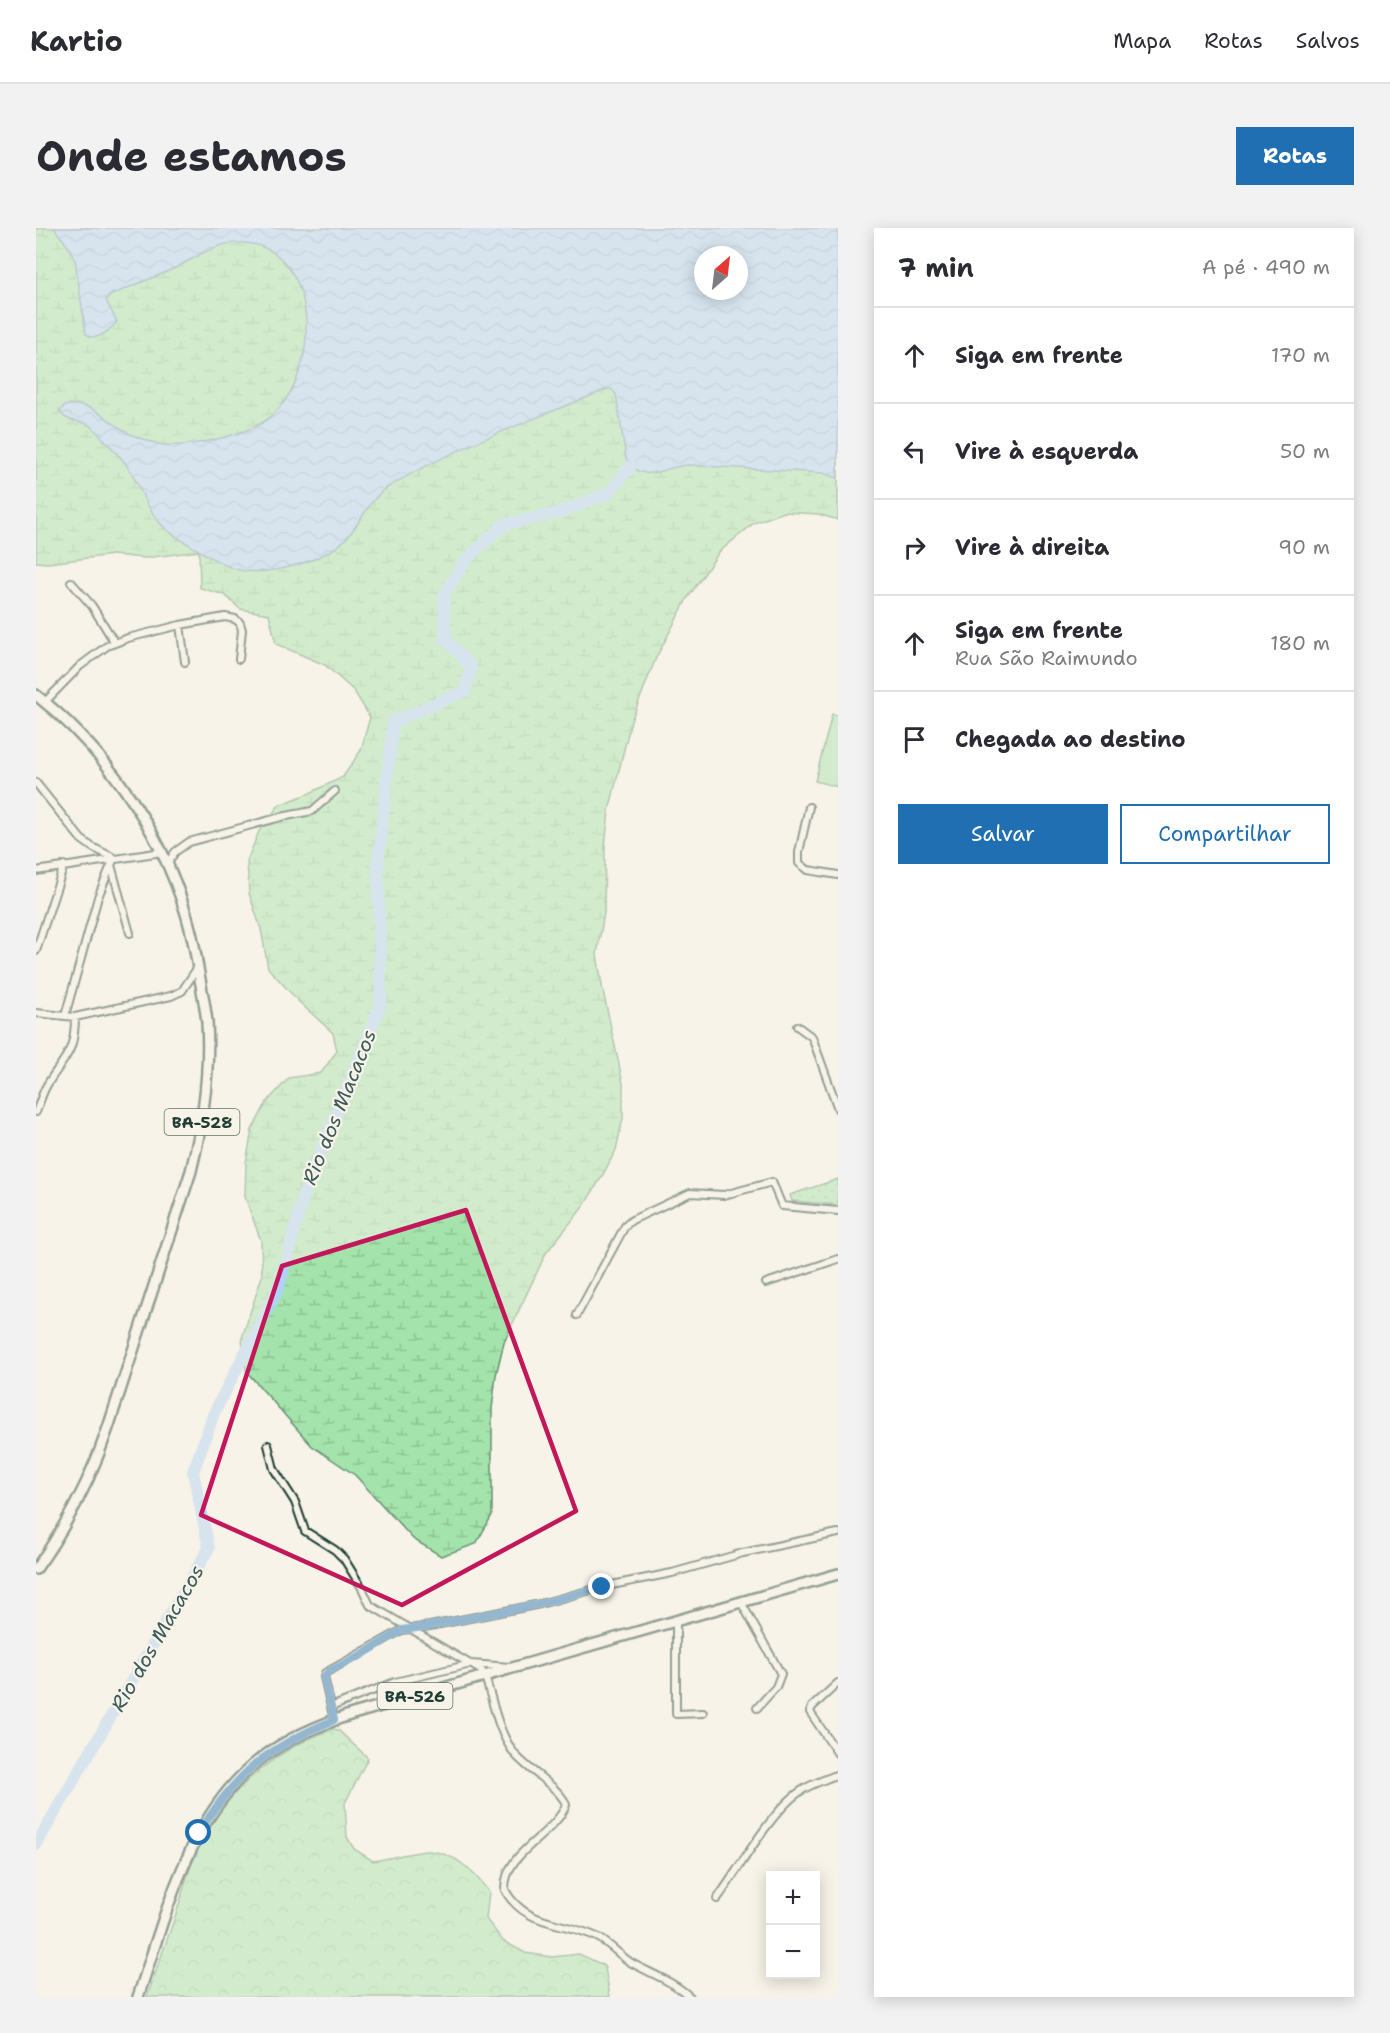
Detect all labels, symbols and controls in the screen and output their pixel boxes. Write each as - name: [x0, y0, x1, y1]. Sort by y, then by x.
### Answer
- text: Kartio: [30, 22, 123, 60]
- text: Mapa: [1113, 27, 1171, 55]
- text: Rotas: [1204, 27, 1263, 55]
- text: Salvos: [1296, 27, 1360, 55]
- button: Rotas: [1236, 127, 1354, 185]
- text: Onde estamos: [36, 128, 347, 184]
- north arrow: [694, 246, 748, 300]
- text: 7 min: [898, 250, 974, 285]
- text: A pé · 490 m: [1202, 254, 1330, 280]
- icon: ahead: [898, 339, 931, 372]
- text: Siga em frente: [955, 341, 1123, 370]
- text: 170 m: [1271, 342, 1330, 368]
- icon: left: [898, 435, 931, 468]
- text: Vire à esquerda: [955, 437, 1138, 466]
- text: 50 m: [1280, 438, 1330, 464]
- icon: right: [898, 531, 931, 564]
- text: Vire à direita: [955, 533, 1109, 562]
- text: 90 m: [1278, 534, 1330, 560]
- text: Siga em frente: [955, 616, 1123, 645]
- icon: ahead: [898, 627, 931, 660]
- text: 180 m: [1270, 630, 1330, 656]
- text: Rua São Raimundo: [955, 645, 1138, 671]
- icon: arrive: [898, 723, 931, 756]
- text: Chegada ao destino: [955, 725, 1186, 754]
- button: Salvar: [898, 804, 1108, 864]
- button: Compartilhar: [1120, 804, 1330, 864]
- water label: Rio dos Macacos: [296, 1025, 382, 1189]
- road number: BA-528: [164, 1109, 240, 1135]
- water label: Rio dos Macacos: [104, 1560, 210, 1716]
- route end: [588, 1573, 614, 1599]
- road number: BA-526: [378, 1683, 452, 1709]
- route start: [185, 1819, 211, 1845]
- map controls: [766, 1871, 820, 1979]
- button: +: [766, 1871, 820, 1925]
- button: −: [766, 1925, 820, 1979]

